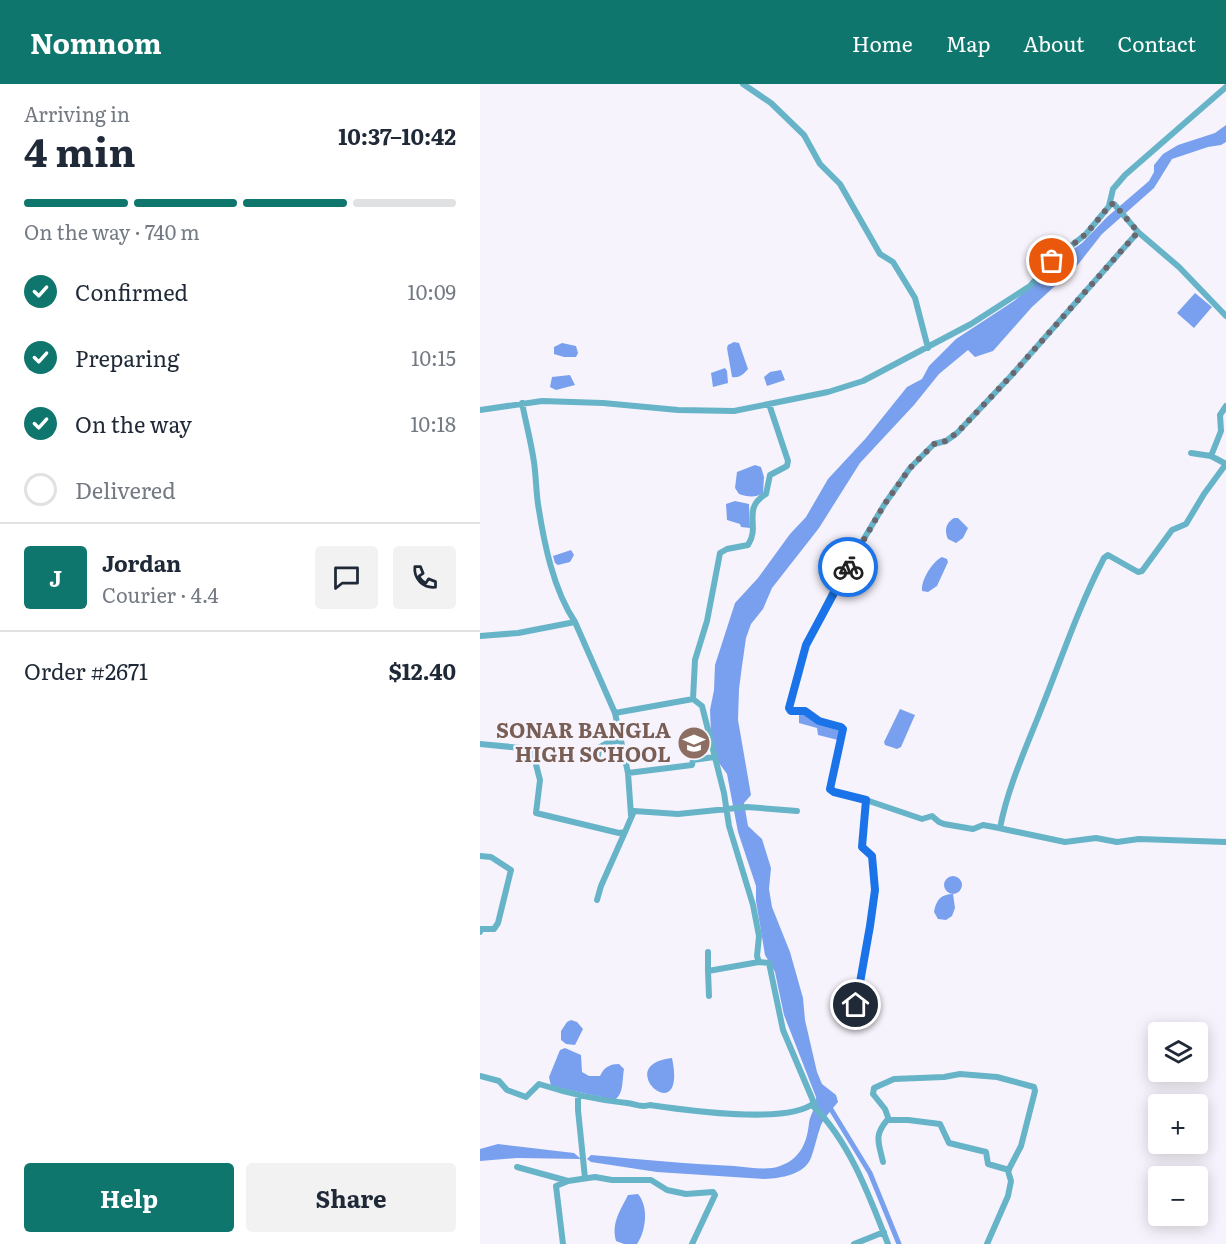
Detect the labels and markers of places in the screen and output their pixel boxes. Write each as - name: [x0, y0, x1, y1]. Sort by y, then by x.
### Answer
- pin: [1026, 235, 1077, 286]
- place label: SONAR BANGLA HIGH SCHOOL: [496, 713, 671, 768]
- school or university icon: SONAR BANGLA HIGH SCHOOL: [676, 725, 712, 761]
- pin: [830, 979, 881, 1030]

